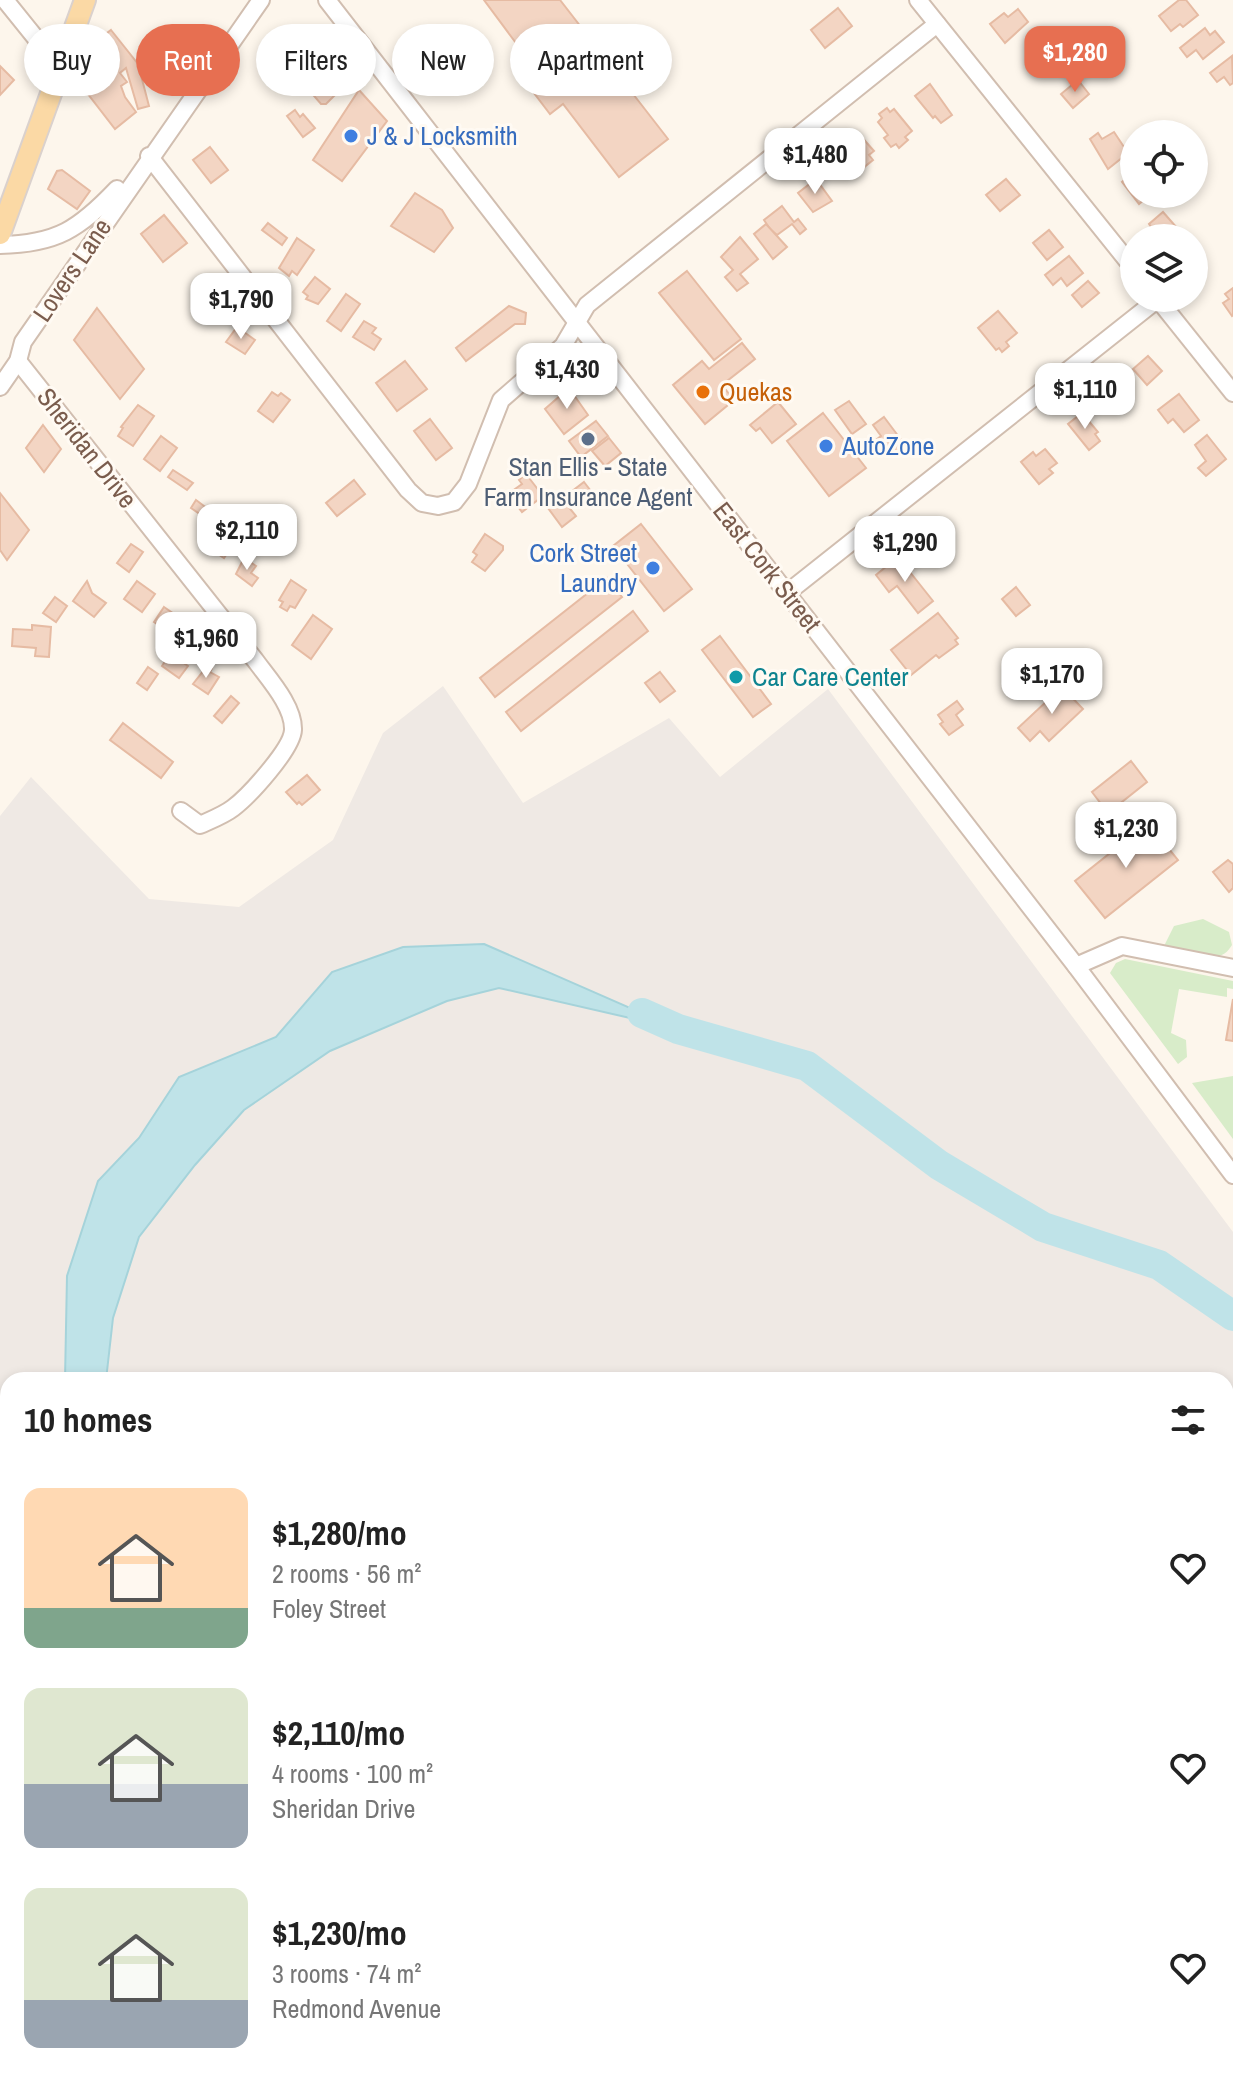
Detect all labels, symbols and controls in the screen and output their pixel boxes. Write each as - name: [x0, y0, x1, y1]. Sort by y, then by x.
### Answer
- chip: Buy: [24, 24, 120, 96]
- chip: Rent: [136, 24, 240, 96]
- chip: Filters: [256, 24, 376, 96]
- chip: New: [392, 24, 494, 96]
- chip: Apartment: [510, 24, 672, 96]
- pin: $1,280: [1010, 26, 1140, 94]
- text: $1,280: [1042, 34, 1108, 69]
- place label: J & J Locksmith: [367, 118, 518, 153]
- map controls: [1120, 120, 1208, 312]
- button: locate: [1120, 120, 1208, 208]
- marker: J & J Locksmith: [342, 127, 360, 145]
- pin: $1,480: [750, 128, 880, 196]
- text: $1,480: [782, 136, 848, 171]
- street label: Lovers Lane: [24, 211, 119, 328]
- button: layers: [1120, 224, 1208, 312]
- pin: $1,790: [176, 273, 306, 341]
- text: $1,790: [208, 281, 274, 316]
- pin: $1,430: [502, 343, 632, 411]
- text: $1,430: [534, 351, 600, 386]
- pin: $1,110: [1020, 363, 1150, 431]
- text: $1,110: [1053, 371, 1117, 406]
- place label: Quekas: [719, 374, 792, 409]
- street label: Sheridan Drive: [29, 380, 145, 515]
- marker: Quekas: [694, 383, 712, 401]
- place label: AutoZone: [841, 428, 934, 463]
- marker: Stan Ellis - State Farm Insurance Agent: [579, 430, 597, 448]
- marker: AutoZone: [817, 437, 835, 455]
- place label: Stan Ellis - State Farm Insurance Agent: [484, 449, 692, 514]
- street label: East Cork Street: [705, 494, 829, 639]
- pin: $2,110: [182, 504, 312, 572]
- text: $2,110: [215, 512, 279, 547]
- pin: $1,290: [840, 516, 970, 584]
- text: $1,290: [872, 524, 938, 559]
- place label: Cork Street Laundry: [529, 535, 637, 600]
- marker: Cork Street Laundry: [644, 559, 662, 577]
- pin: $1,960: [141, 612, 271, 680]
- text: $1,960: [173, 620, 239, 655]
- pin: $1,170: [987, 648, 1117, 716]
- text: $1,170: [1019, 656, 1085, 691]
- place label: Car Care Center: [752, 659, 908, 694]
- marker: Car Care Center: [727, 668, 745, 686]
- pin: $1,230: [1061, 802, 1191, 870]
- text: $1,230: [1093, 810, 1159, 845]
- text: 10 homes: [24, 1397, 153, 1443]
- icon: filters: [1166, 1398, 1210, 1442]
- text: $1,280/mo: [272, 1510, 407, 1556]
- icon: home: [88, 1520, 184, 1616]
- icon: heart: [1166, 1546, 1210, 1590]
- text: 2 rooms · 56 m²: [272, 1556, 421, 1591]
- text: Foley Street: [272, 1591, 386, 1626]
- text: $2,110/mo: [272, 1710, 405, 1756]
- icon: home: [88, 1720, 184, 1816]
- icon: heart: [1166, 1746, 1210, 1790]
- text: 4 rooms · 100 m²: [272, 1756, 433, 1791]
- text: Sheridan Drive: [272, 1791, 415, 1826]
- text: $1,230/mo: [272, 1910, 407, 1956]
- icon: home: [88, 1920, 184, 2016]
- icon: heart: [1166, 1946, 1210, 1990]
- text: 3 rooms · 74 m²: [272, 1956, 421, 1991]
- text: Redmond Avenue: [272, 1991, 441, 2026]

